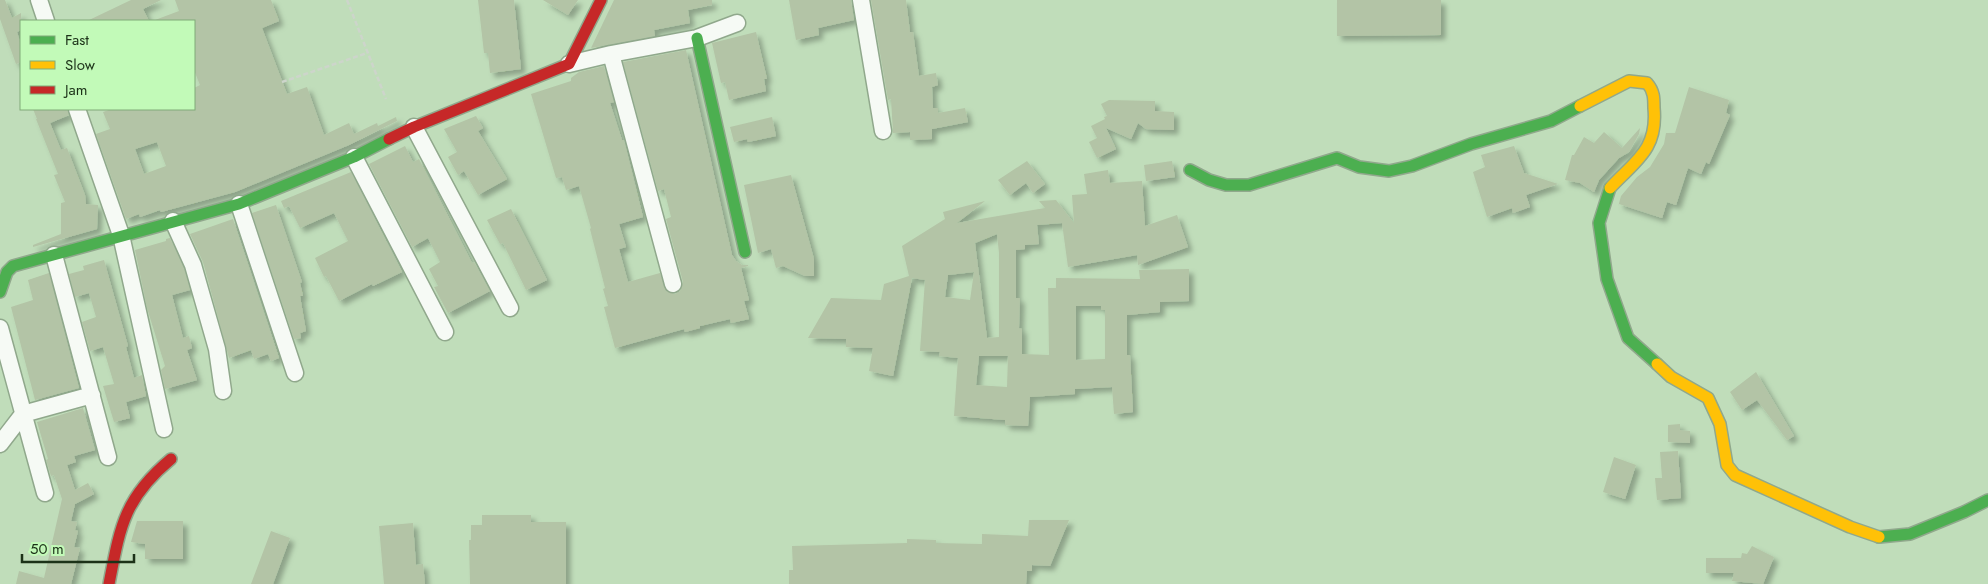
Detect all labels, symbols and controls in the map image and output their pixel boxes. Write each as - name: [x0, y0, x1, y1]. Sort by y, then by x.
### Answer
- legend: [20, 20, 195, 110]
- text: Fast: [65, 29, 89, 51]
- text: Slow: [65, 54, 96, 76]
- text: Jam: [63, 79, 88, 101]
- scale bar: [22, 532, 135, 564]
- text: 50 m: [30, 538, 64, 560]

